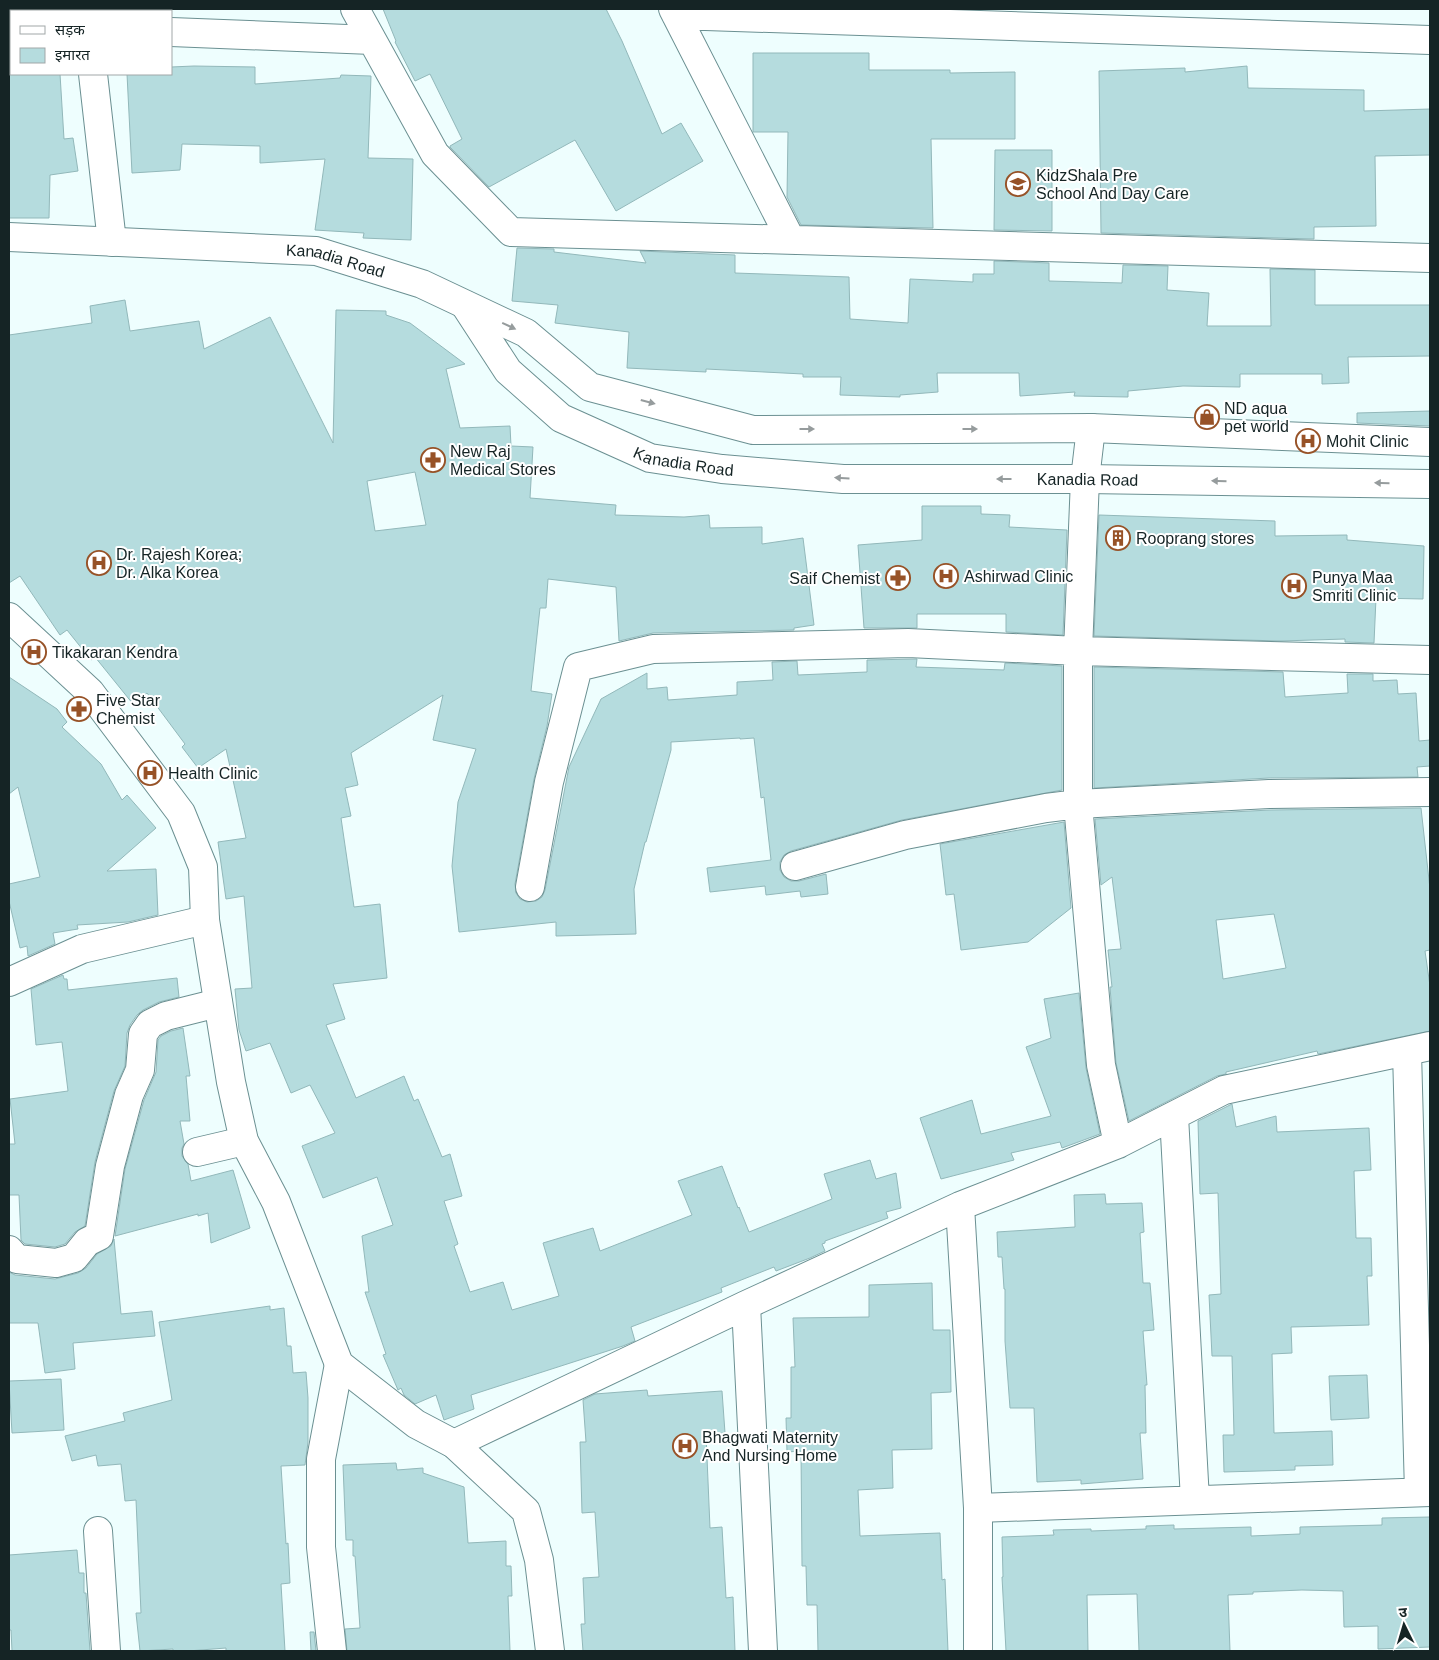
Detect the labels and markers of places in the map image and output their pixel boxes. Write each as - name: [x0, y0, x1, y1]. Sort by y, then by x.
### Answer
- place label: KidzShala Pre School And Day Care: [1036, 167, 1189, 202]
- school or university icon: KidzShala Pre School And Day Care: [1005, 171, 1031, 197]
- place label: ND aqua pet world: [1224, 400, 1289, 435]
- shop icon: ND aqua pet world: [1194, 404, 1220, 430]
- hospital icon: Mohit Clinic: [1295, 428, 1321, 454]
- place label: Mohit Clinic: [1326, 433, 1409, 450]
- place label: New Raj Medical Stores: [450, 443, 556, 478]
- pharmacy icon: New Raj Medical Stores: [420, 447, 446, 473]
- building icon: Rooprang stores: [1105, 525, 1131, 551]
- place label: Rooprang stores: [1136, 530, 1254, 547]
- place label: Dr. Rajesh Korea; Dr. Alka Korea: [116, 546, 242, 581]
- hospital icon: Dr. Rajesh Korea; Dr. Alka Korea: [86, 550, 112, 576]
- hospital icon: Ashirwad Clinic: [933, 563, 959, 589]
- pharmacy icon: Saif Chemist: [885, 565, 911, 591]
- place label: Ashirwad Clinic: [964, 568, 1073, 585]
- place label: Punya Maa Smriti Clinic: [1312, 569, 1396, 604]
- place label: Saif Chemist: [789, 570, 881, 587]
- hospital icon: Punya Maa Smriti Clinic: [1281, 573, 1307, 599]
- hospital icon: Tikakaran Kendra: [21, 639, 47, 665]
- place label: Tikakaran Kendra: [52, 644, 178, 661]
- place label: Five Star Chemist: [96, 692, 161, 727]
- pharmacy icon: Five Star Chemist: [66, 696, 92, 722]
- hospital icon: Health Clinic: [137, 760, 163, 786]
- place label: Health Clinic: [168, 765, 258, 782]
- place label: Bhagwati Maternity And Nursing Home: [702, 1429, 838, 1464]
- hospital icon: Bhagwati Maternity And Nursing Home: [672, 1433, 698, 1459]

